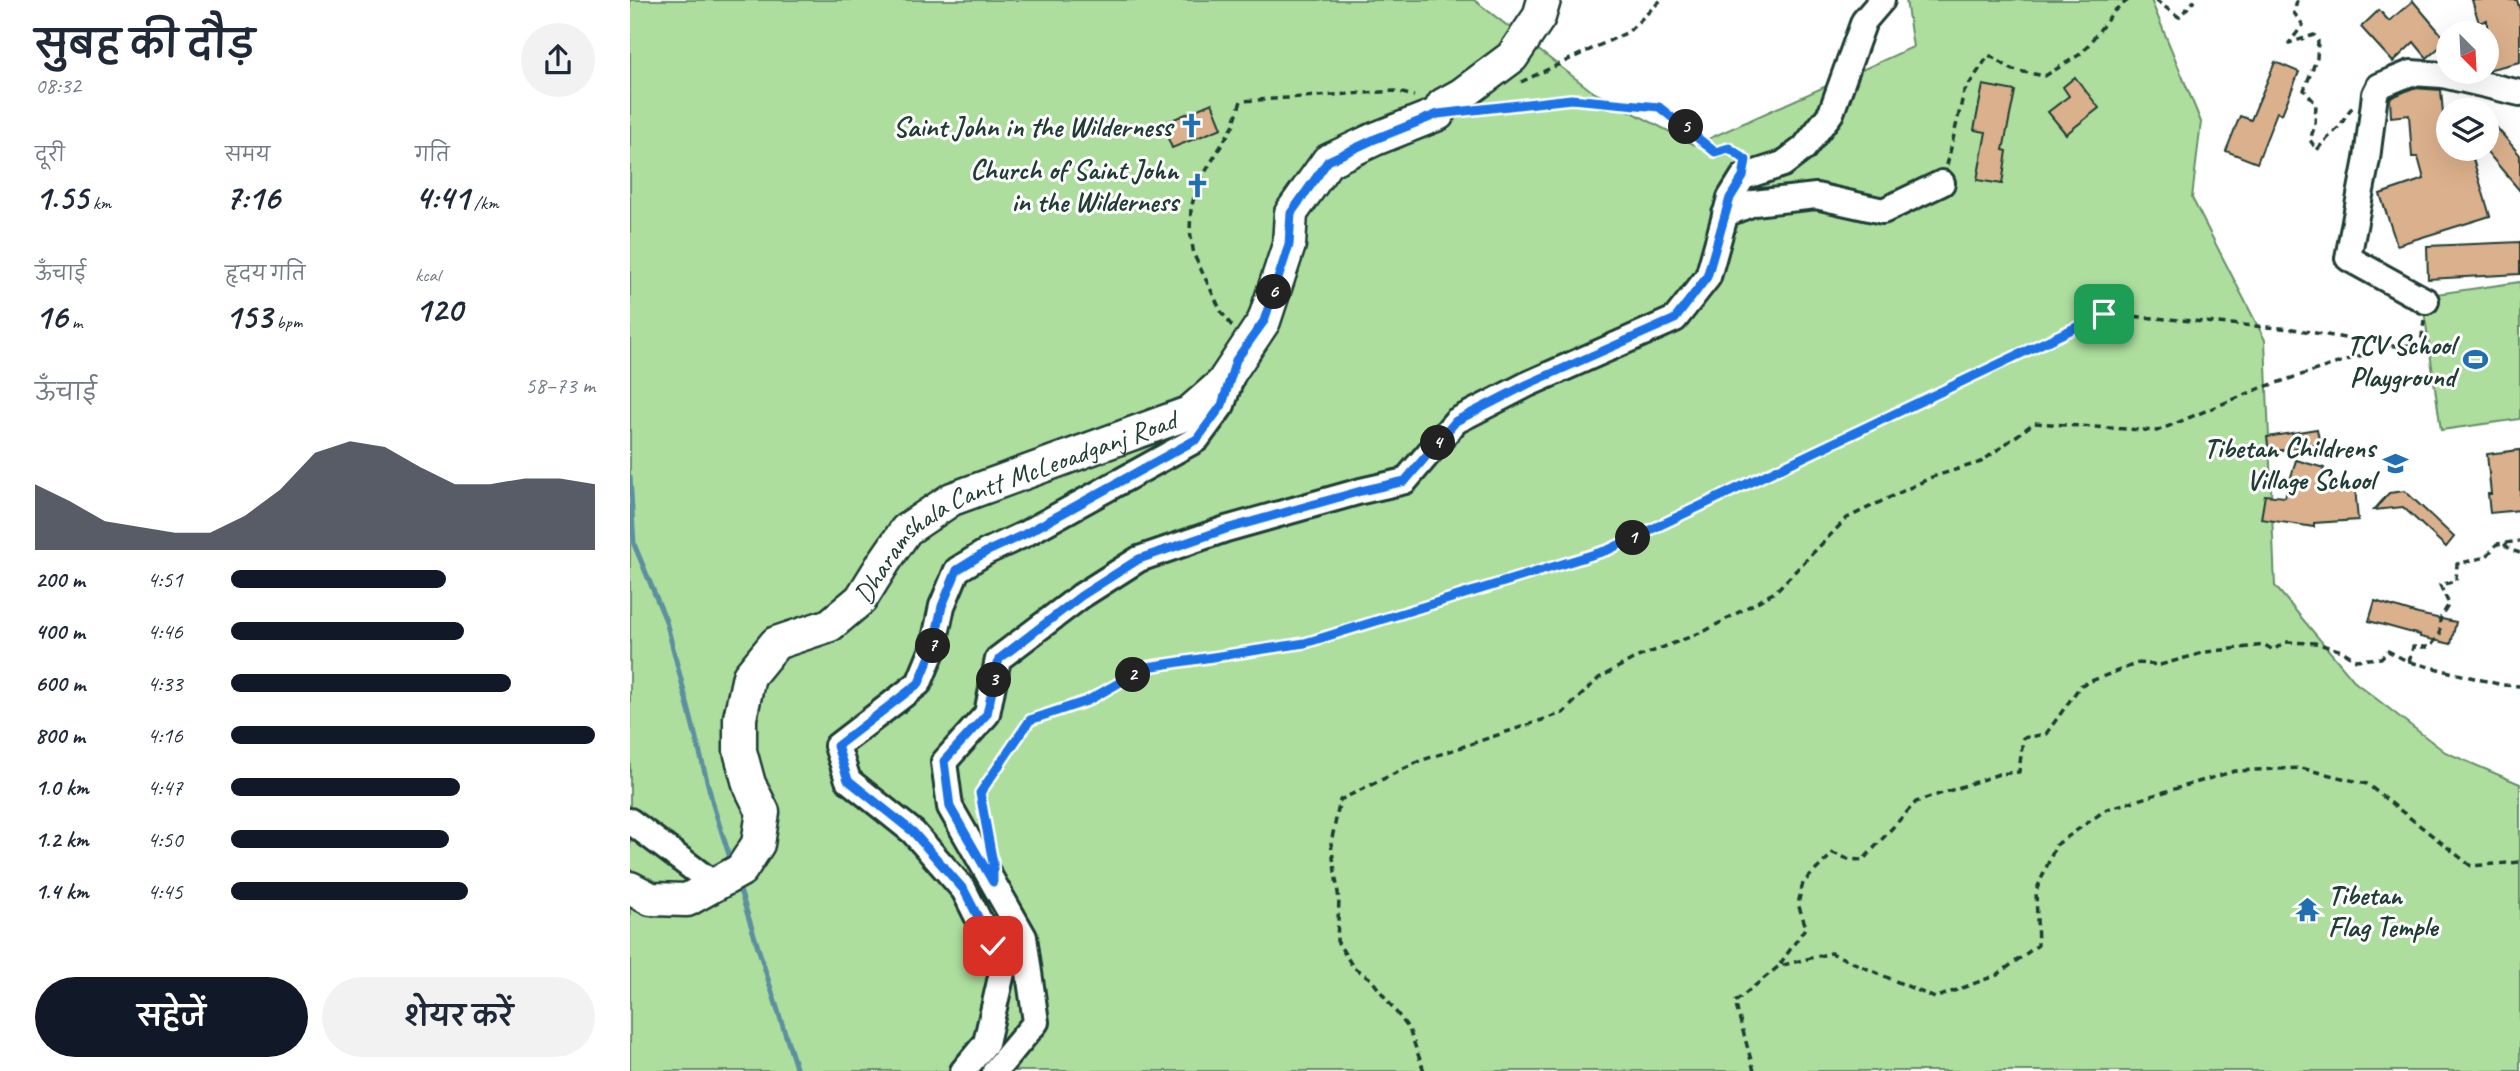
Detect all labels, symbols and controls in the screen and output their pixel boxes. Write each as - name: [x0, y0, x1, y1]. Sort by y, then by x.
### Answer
- text: सुबह की दौड़: [35, 21, 255, 68]
- north arrow: [2436, 21, 2499, 84]
- map controls: [2436, 21, 2499, 161]
- button: share: [521, 23, 595, 97]
- text: 08:32: [35, 71, 81, 100]
- button: layers: [2436, 98, 2499, 161]
- place label: Saint John in the Wilderness: [893, 109, 1175, 144]
- pin: 5: [1668, 110, 1704, 144]
- church icon: Saint John in the Wilderness: [1178, 112, 1206, 140]
- text: 5: [1681, 114, 1690, 138]
- text: दूरी: [35, 143, 65, 167]
- text: समय: [225, 143, 270, 167]
- text: गति: [415, 143, 450, 167]
- place label: Church of Saint John in the Wilderness: [970, 152, 1181, 219]
- church icon: Church of Saint John in the Wilderness: [1184, 171, 1212, 199]
- text: 1.55: [35, 175, 88, 220]
- text: 7:16: [225, 175, 280, 220]
- text: 4:41: [415, 175, 469, 220]
- text: km: [88, 191, 111, 215]
- text: /km: [469, 191, 499, 215]
- text: ऊँचाई: [35, 262, 86, 286]
- text: हृदय गति: [225, 262, 305, 286]
- text: kcal: [415, 263, 440, 287]
- pin: 6: [1256, 274, 1292, 310]
- text: 6: [1269, 279, 1278, 303]
- pin: [2074, 284, 2134, 344]
- text: 120: [415, 287, 462, 332]
- text: 16: [35, 294, 67, 339]
- text: 153: [225, 294, 272, 339]
- icon: arrive: [2085, 295, 2123, 333]
- text: m: [67, 310, 83, 334]
- text: bpm: [272, 310, 302, 334]
- place label: TCV School Playground: [2347, 327, 2460, 395]
- sports icon: TCV School Playground: [2461, 346, 2489, 374]
- text: 58–73 m: [525, 371, 595, 400]
- text: ऊँचाई: [35, 378, 97, 407]
- street label: Dharamshala Cantt McLeoadganj Road: [845, 400, 1185, 610]
- pin: 4: [1420, 426, 1456, 460]
- text: 4: [1433, 430, 1442, 454]
- place label: Tibetan Childrens Village School: [2204, 430, 2380, 497]
- school or university icon: Tibetan Childrens Village School: [2381, 449, 2409, 477]
- pin: 1: [1616, 520, 1650, 556]
- text: 1: [1628, 525, 1637, 549]
- text: 200 m: [35, 565, 85, 594]
- text: 4:51: [147, 565, 183, 594]
- text: 400 m: [35, 617, 85, 646]
- text: 4:46: [147, 617, 183, 646]
- pin: 7: [916, 628, 950, 664]
- text: 7: [928, 633, 937, 657]
- pin: 2: [1116, 658, 1150, 692]
- pin: 3: [976, 662, 1012, 698]
- text: 2: [1128, 662, 1137, 686]
- text: 3: [989, 667, 998, 691]
- text: 600 m: [35, 669, 85, 698]
- text: 4:33: [147, 669, 183, 698]
- text: 800 m: [35, 721, 85, 750]
- text: 4:16: [147, 721, 183, 750]
- text: 1.0 km: [35, 773, 89, 802]
- text: 4:47: [147, 773, 183, 802]
- text: 1.2 km: [35, 825, 89, 854]
- text: 4:50: [147, 825, 183, 854]
- text: 1.4 km: [35, 877, 89, 906]
- text: 4:45: [147, 877, 183, 906]
- place label: Tibetan Flag Temple: [2328, 877, 2440, 944]
- temple icon: Tibetan Flag Temple: [2294, 896, 2322, 924]
- pin: [963, 916, 1023, 976]
- icon: check: [974, 927, 1012, 965]
- button: सहेजें: [35, 977, 308, 1057]
- button: शेयर करें: [322, 977, 595, 1057]

